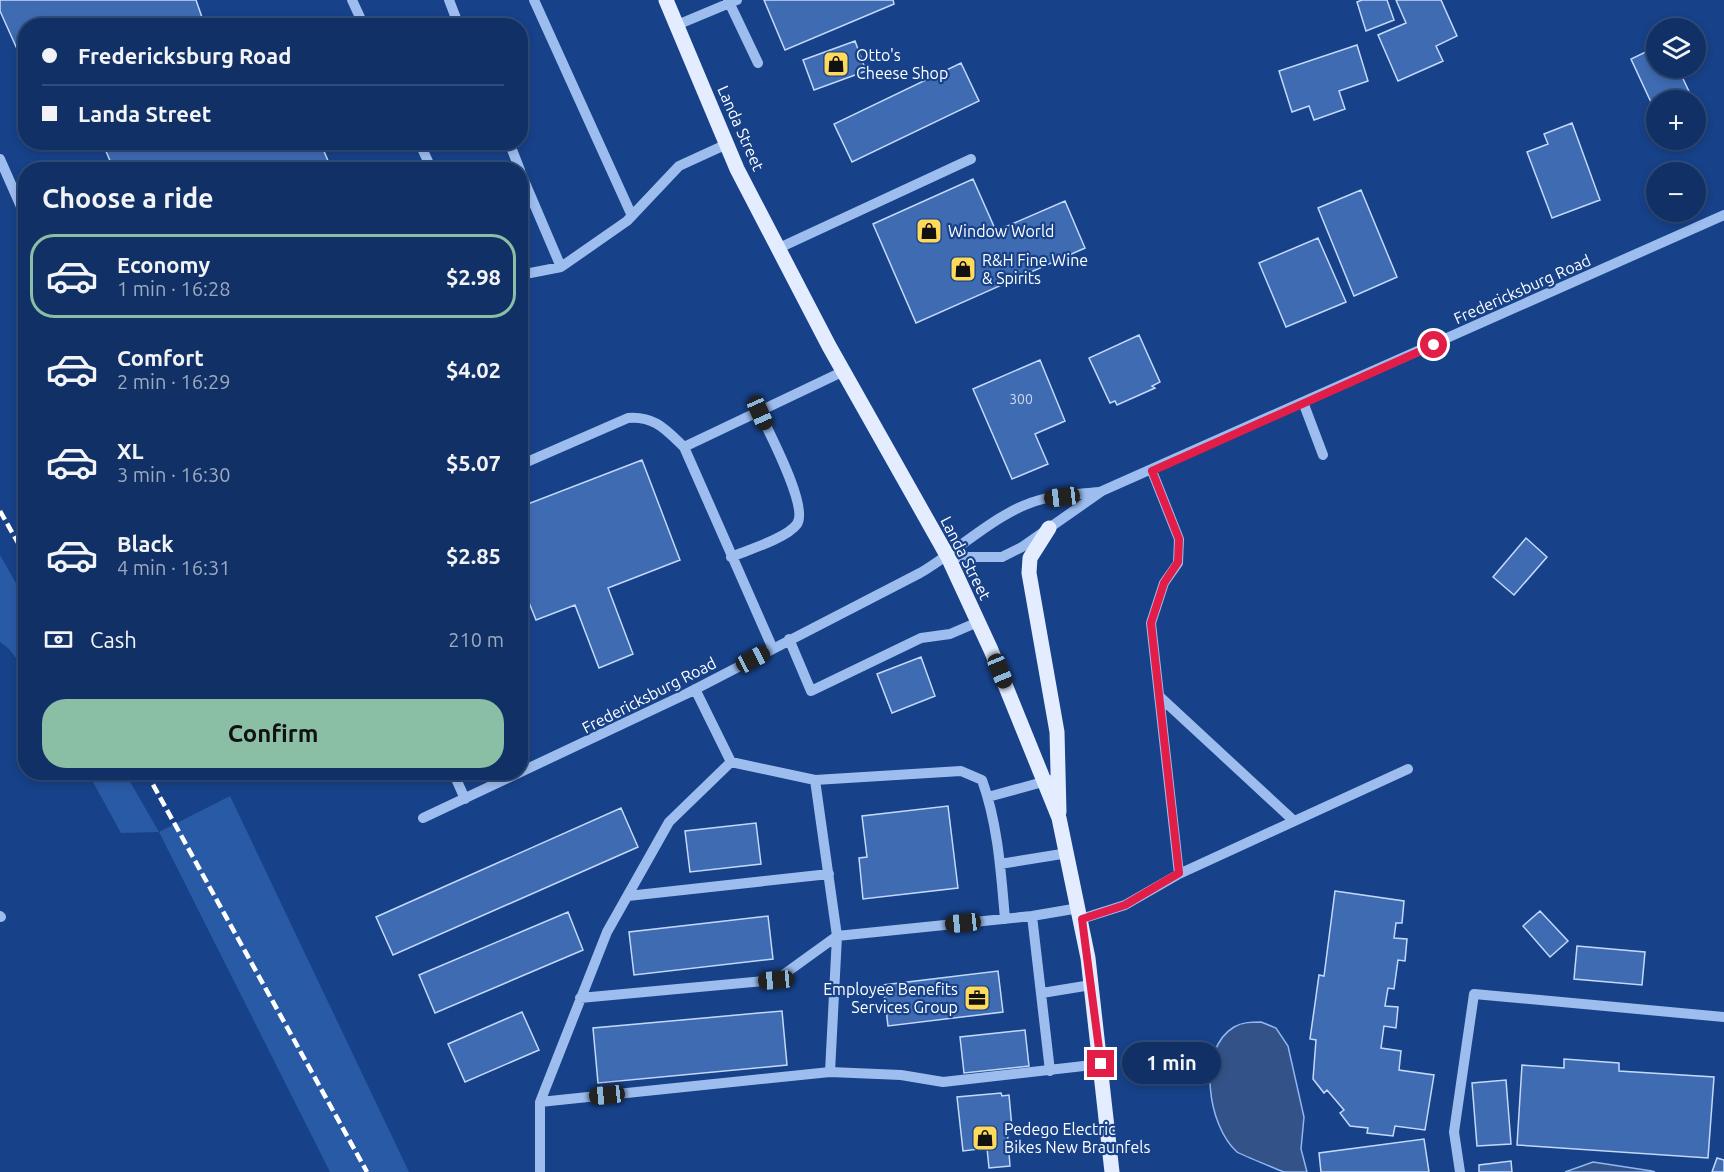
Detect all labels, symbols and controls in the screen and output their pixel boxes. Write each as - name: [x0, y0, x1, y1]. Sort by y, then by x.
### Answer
- map controls: [1646, 18, 1706, 222]
- button: layers: [1646, 18, 1706, 78]
- text: Fredericksburg Road: [78, 43, 291, 68]
- place label: Otto's Cheese Shop: [856, 46, 948, 82]
- shop icon: Otto's Cheese Shop: [821, 49, 851, 79]
- street label: Landa Street: [714, 83, 768, 174]
- button: +: [1646, 90, 1706, 150]
- text: Landa Street: [78, 101, 211, 126]
- button: −: [1646, 162, 1706, 222]
- text: Choose a ride: [42, 183, 214, 213]
- shop icon: Window World: [914, 216, 944, 246]
- place label: Window World: [948, 222, 1054, 240]
- icon: car: [45, 249, 99, 303]
- place label: R&H Fine Wine & Spirits: [982, 251, 1088, 287]
- street label: Fredericksburg Road: [1451, 251, 1593, 327]
- text: Economy: [117, 252, 210, 277]
- shop icon: R&H Fine Wine & Spirits: [948, 254, 978, 284]
- text: $2.98: [446, 264, 501, 289]
- text: 1 min · 16:28: [117, 277, 231, 300]
- route start: [1420, 331, 1447, 358]
- icon: car: [45, 342, 99, 396]
- text: Comfort: [117, 345, 204, 370]
- text: $4.02: [446, 357, 501, 382]
- text: 2 min · 16:29: [117, 370, 231, 393]
- house number: 300: [1009, 391, 1033, 407]
- car: [744, 393, 776, 433]
- icon: car: [45, 435, 99, 489]
- text: XL: [117, 438, 144, 463]
- text: $5.07: [446, 450, 501, 475]
- text: 3 min · 16:30: [117, 463, 231, 486]
- car: [1043, 486, 1081, 508]
- street label: Landa Street: [937, 513, 995, 603]
- icon: car: [45, 528, 99, 582]
- text: Black: [117, 531, 174, 556]
- text: $2.85: [446, 543, 501, 568]
- text: 4 min · 16:31: [117, 556, 231, 579]
- icon: cash: [42, 623, 75, 656]
- text: Cash: [90, 627, 137, 652]
- text: 210 m: [448, 628, 504, 651]
- car: [733, 643, 773, 675]
- car: [985, 651, 1015, 691]
- street label: Fredericksburg Road: [579, 653, 719, 737]
- button: Confirm: [42, 699, 504, 768]
- car: [944, 912, 982, 934]
- car: [757, 969, 795, 991]
- place label: Employee Benefits Services Group: [823, 980, 958, 1016]
- office icon: Employee Benefits Services Group: [962, 983, 992, 1013]
- callout: 1 min: [1122, 1043, 1221, 1085]
- route end: [1087, 1050, 1114, 1077]
- text: 1 min: [1146, 1051, 1197, 1074]
- car: [588, 1084, 626, 1106]
- place label: Pedego Electric Bikes New Braunfels: [1004, 1120, 1150, 1156]
- shop icon: Pedego Electric Bikes New Braunfels: [970, 1123, 1000, 1153]

